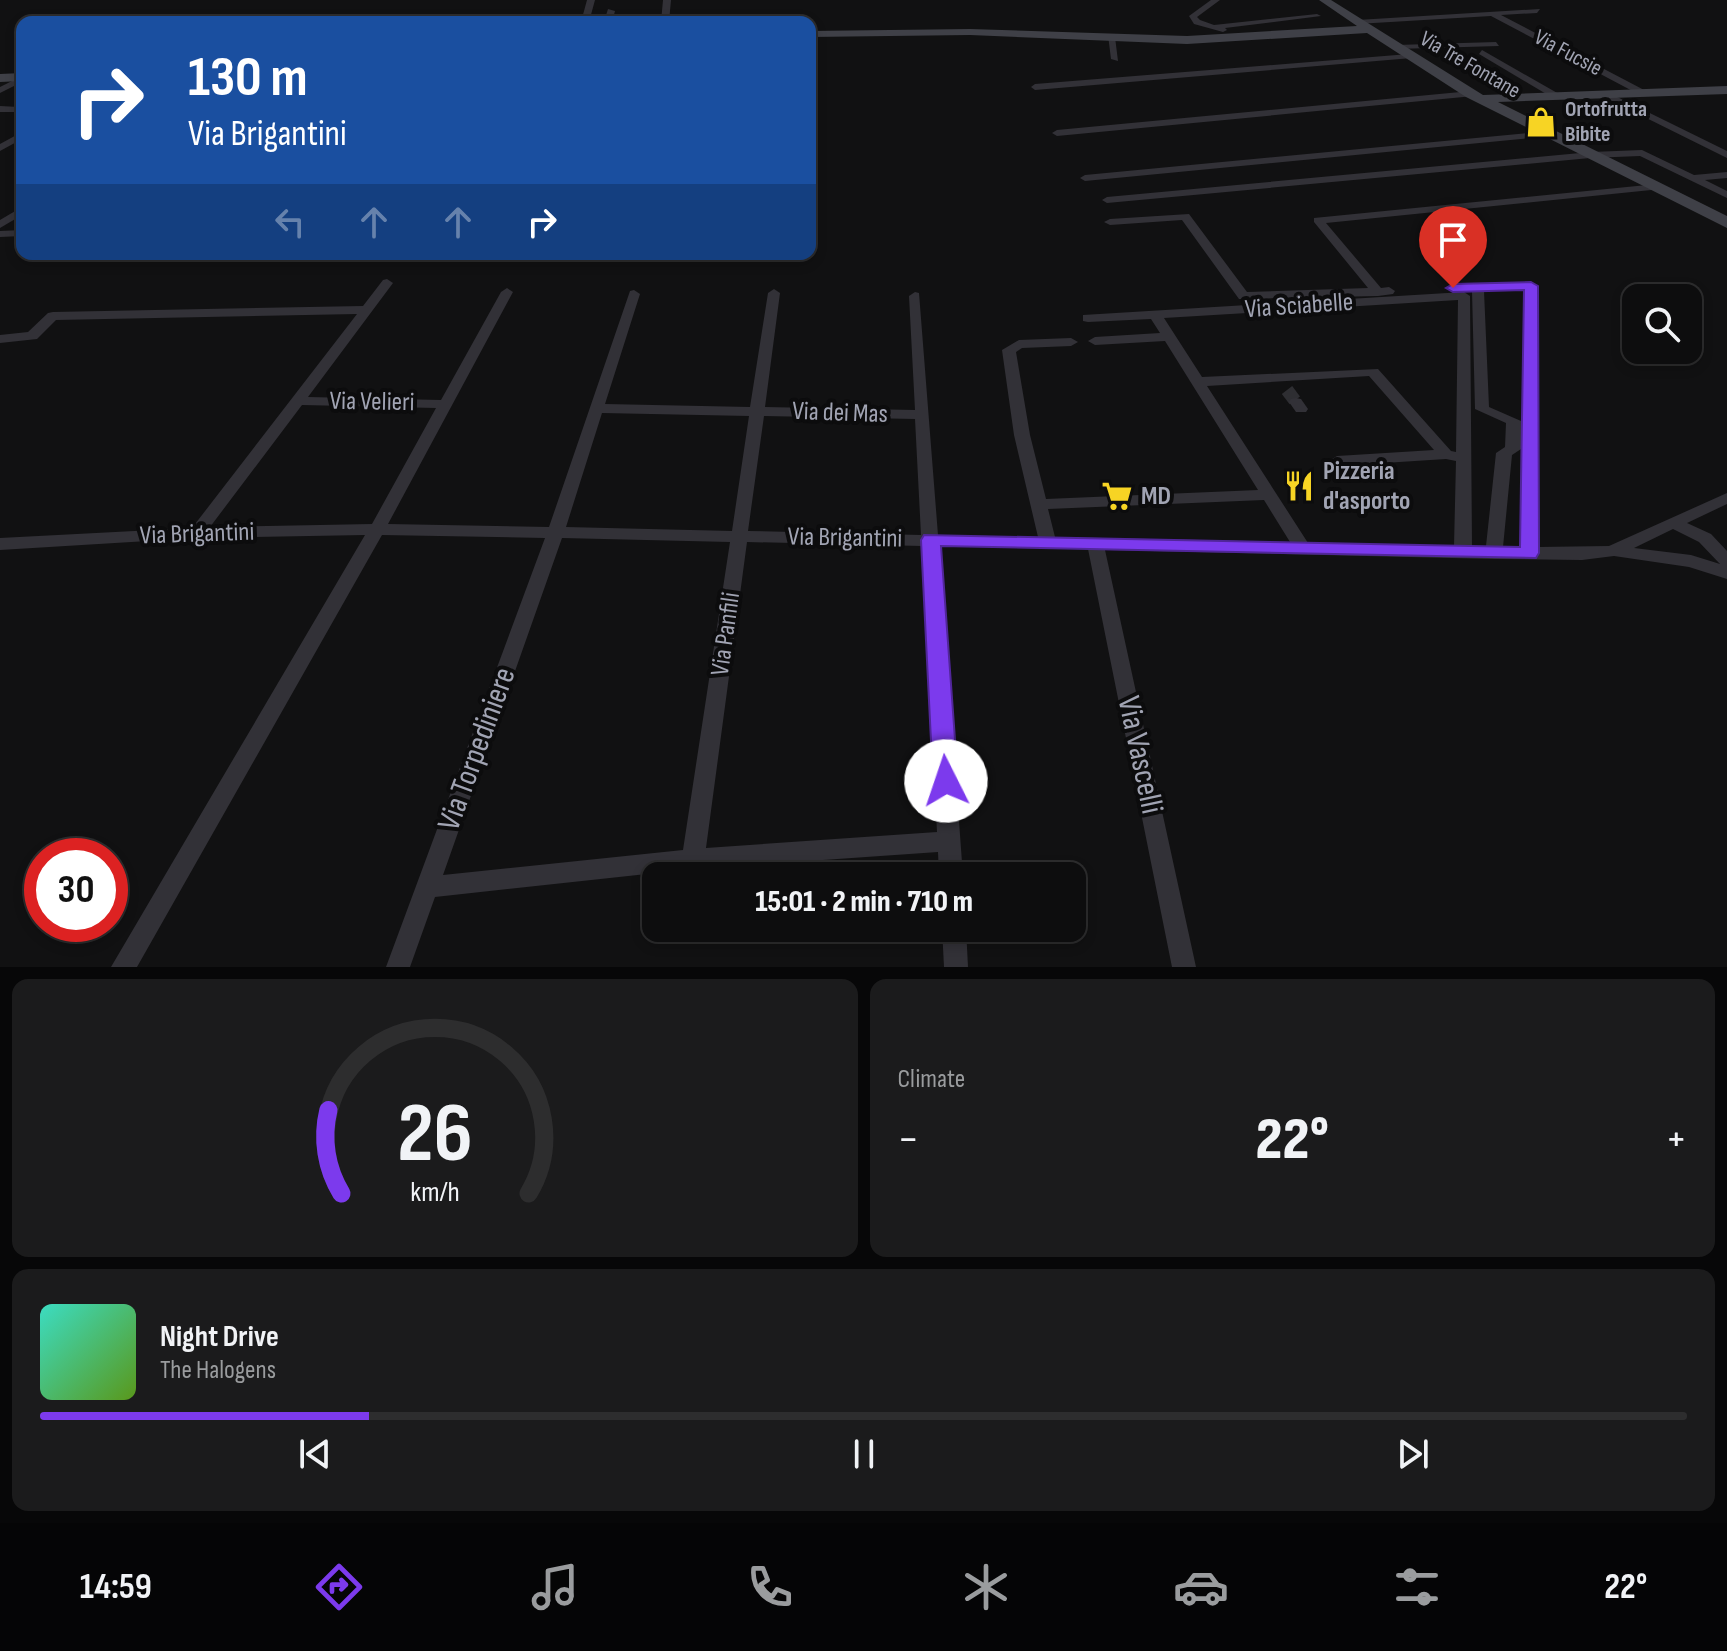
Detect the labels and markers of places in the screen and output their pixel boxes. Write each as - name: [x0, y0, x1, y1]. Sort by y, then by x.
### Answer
- place label: Ortofrutta Bibite: [1565, 96, 1647, 148]
- shop icon: Ortofrutta Bibite: [1524, 105, 1558, 139]
- pin: [1419, 206, 1487, 288]
- place label: Pizzeria d'asporto: [1323, 456, 1410, 517]
- restaurant icon: Pizzeria d'asporto: [1282, 469, 1316, 503]
- supermarket icon: MD: [1100, 479, 1134, 513]
- place label: MD: [1141, 481, 1171, 512]

